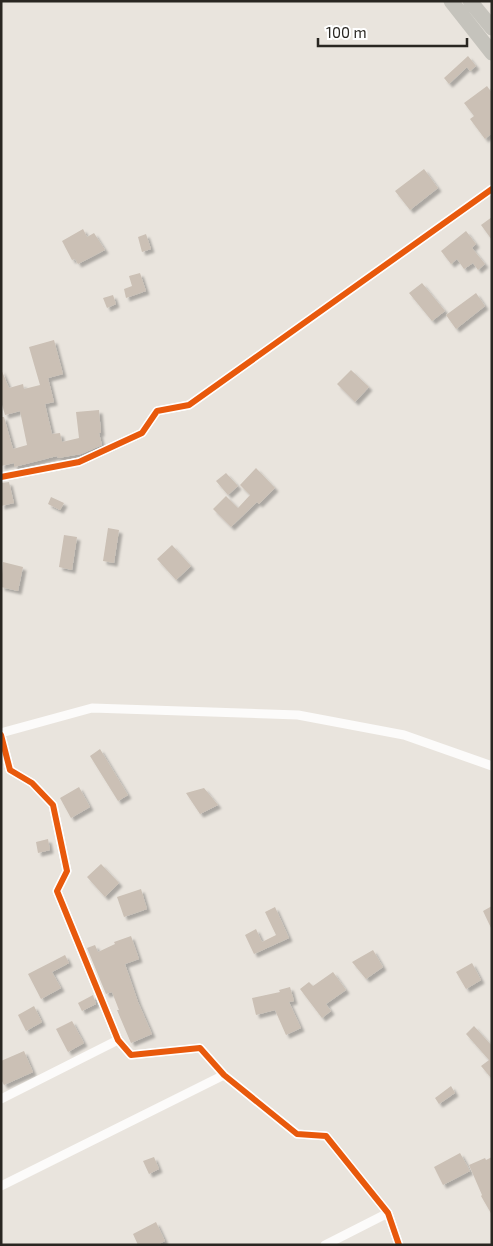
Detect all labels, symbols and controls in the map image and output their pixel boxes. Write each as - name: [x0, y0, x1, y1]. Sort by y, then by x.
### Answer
- scale bar: [318, 15, 467, 47]
- text: 100 m: [326, 23, 367, 41]

